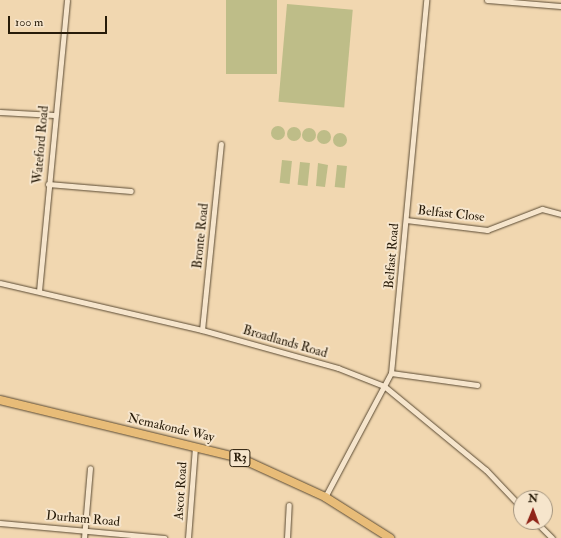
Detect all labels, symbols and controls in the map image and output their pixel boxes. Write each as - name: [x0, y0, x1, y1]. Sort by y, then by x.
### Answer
- scale bar: [10, 8, 109, 34]
- text: 100 m: [15, 15, 43, 30]
- street label: Wateford Road: [30, 105, 52, 185]
- street label: Bronte Road: [190, 203, 212, 269]
- street label: Belfast Close: [417, 203, 485, 225]
- street label: Belfast Road: [381, 223, 403, 289]
- street label: Broadlands Road: [241, 322, 329, 362]
- street label: Nemakonde Way: [126, 410, 216, 446]
- road number: R3: [229, 448, 251, 468]
- street label: Ascot Road: [171, 461, 191, 521]
- north arrow: [513, 490, 553, 530]
- text: N: [528, 492, 538, 505]
- street label: Durham Road: [45, 508, 121, 530]

